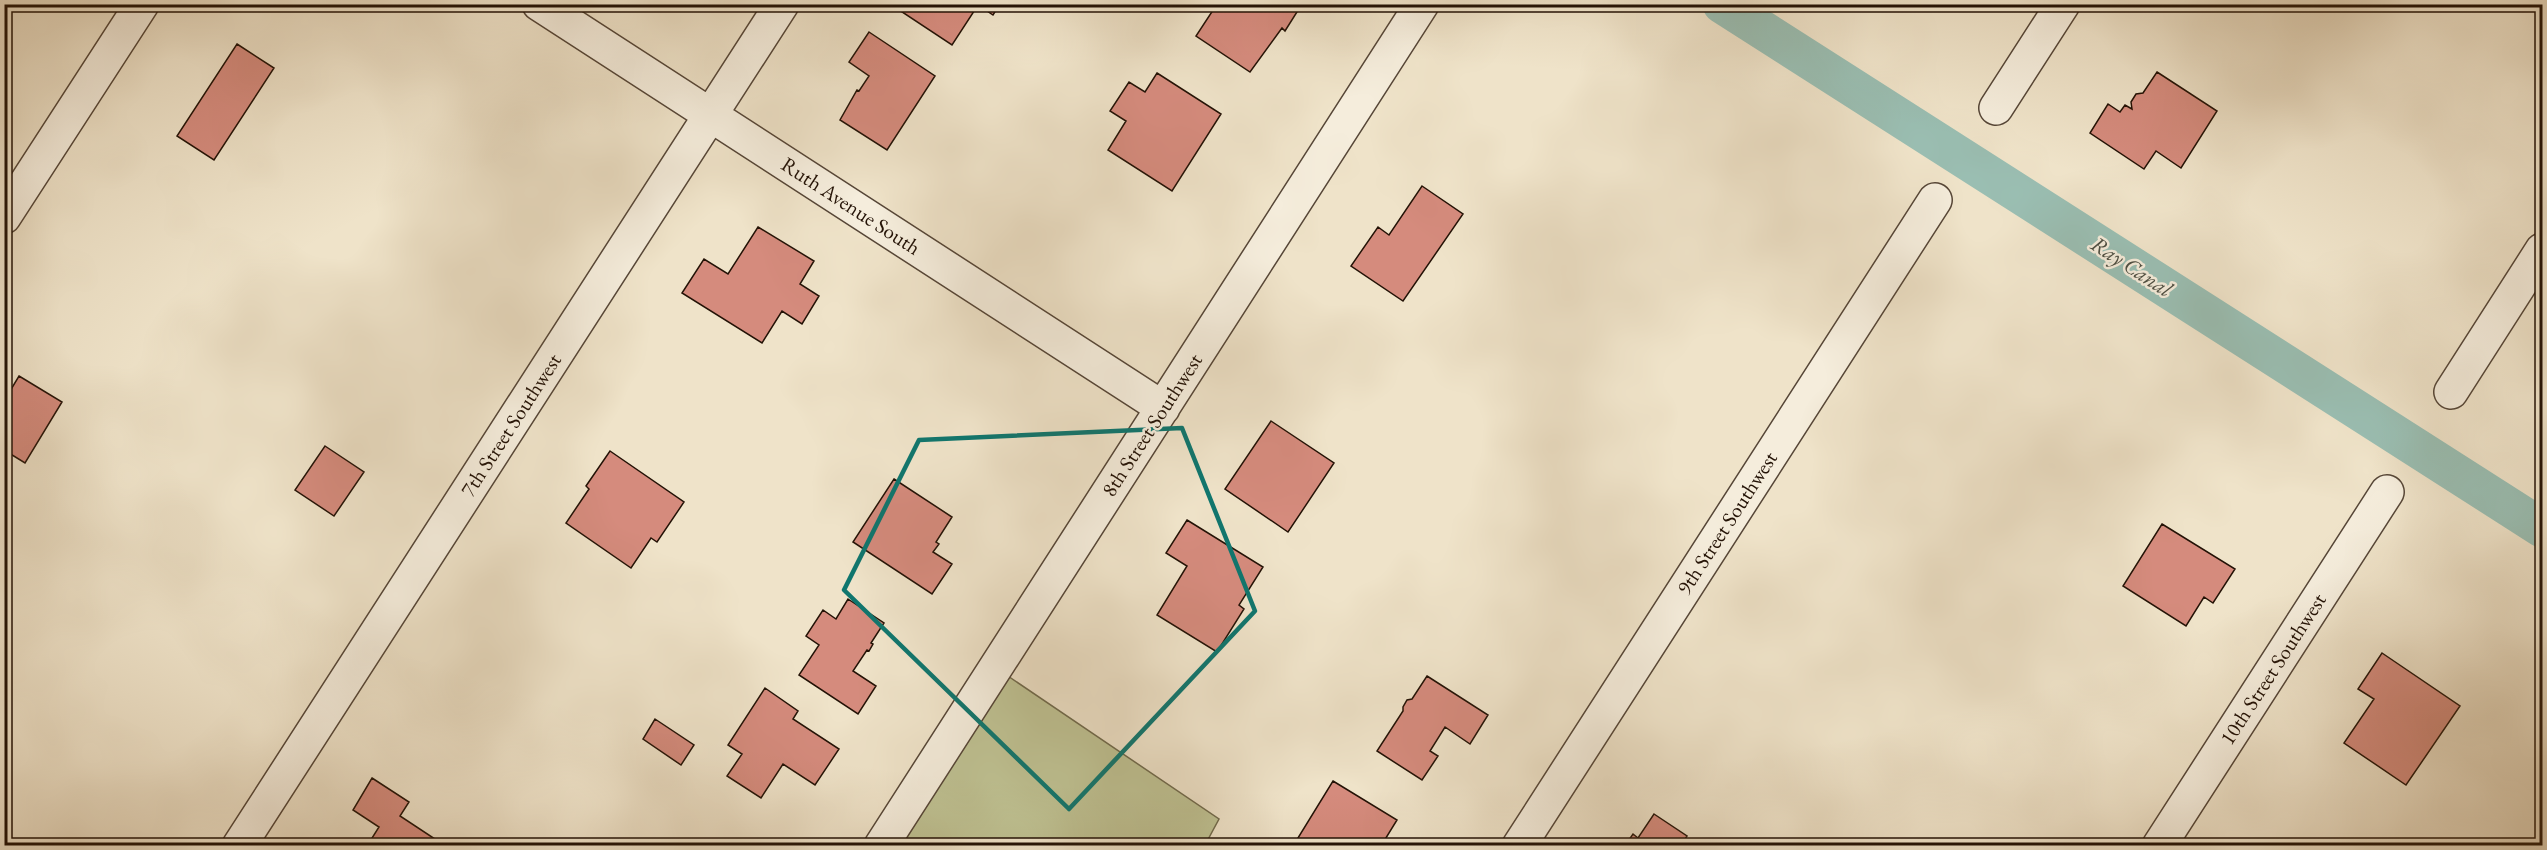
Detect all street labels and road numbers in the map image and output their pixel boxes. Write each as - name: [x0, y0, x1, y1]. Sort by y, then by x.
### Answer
- street label: Ruth Avenue South: [777, 150, 926, 261]
- street label: 7th Street Southwest: [454, 348, 567, 502]
- street label: 8th Street Southwest: [1095, 348, 1208, 502]
- street label: 9th Street Southwest: [1670, 446, 1783, 600]
- street label: 10th Street Southwest: [2213, 587, 2332, 750]

